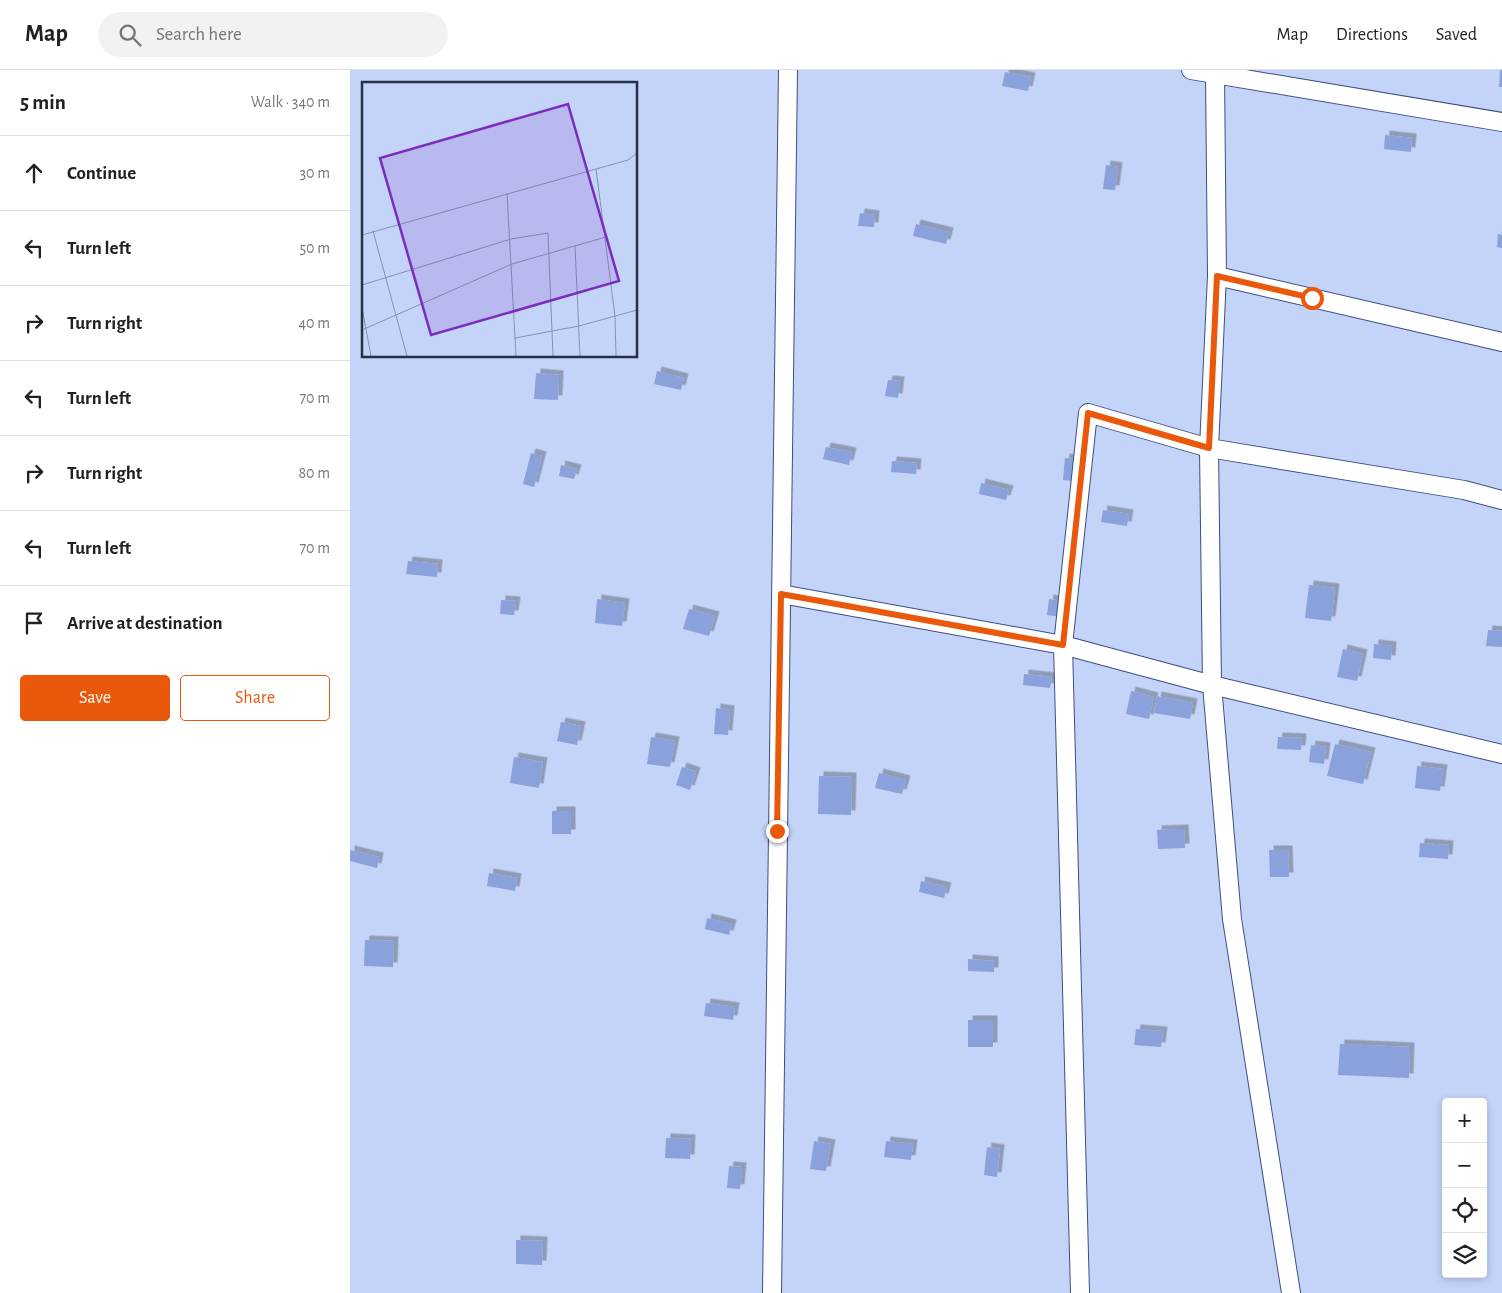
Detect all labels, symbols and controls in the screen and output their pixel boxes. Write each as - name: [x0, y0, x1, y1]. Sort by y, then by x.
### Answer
- search box: [98, 12, 448, 57]
- icon: search: [116, 21, 144, 49]
- text: Map: [25, 22, 68, 46]
- text: Search here: [156, 25, 242, 44]
- text: Map: [1277, 26, 1308, 44]
- text: Directions: [1336, 26, 1408, 44]
- text: Saved: [1436, 26, 1477, 44]
- inset map: [362, 82, 638, 358]
- text: 5 min: [20, 92, 66, 113]
- text: Walk · 340 m: [251, 94, 330, 110]
- icon: ahead: [20, 159, 48, 187]
- text: Continue: [67, 164, 136, 183]
- text: 30 m: [300, 165, 330, 181]
- icon: left: [20, 234, 48, 262]
- text: Turn left: [67, 239, 131, 258]
- text: 50 m: [299, 240, 330, 256]
- route start: [1301, 287, 1324, 310]
- icon: right: [20, 309, 48, 337]
- text: Turn right: [67, 314, 142, 333]
- text: 40 m: [298, 315, 330, 331]
- icon: left: [20, 384, 48, 412]
- text: Turn left: [67, 389, 131, 408]
- text: 70 m: [299, 390, 330, 406]
- icon: right: [20, 459, 48, 487]
- text: Turn right: [67, 464, 142, 483]
- text: 80 m: [299, 465, 330, 481]
- icon: left: [20, 534, 48, 562]
- text: Turn left: [67, 539, 131, 558]
- text: 70 m: [299, 540, 330, 556]
- icon: arrive: [20, 609, 48, 637]
- text: Arrive at destination: [67, 614, 223, 633]
- button: Save: [20, 675, 170, 721]
- button: Share: [180, 675, 330, 721]
- route end: [766, 820, 789, 843]
- map controls: [1442, 1098, 1487, 1278]
- button: +: [1442, 1098, 1487, 1143]
- button: −: [1442, 1143, 1487, 1188]
- button: locate: [1442, 1188, 1487, 1233]
- button: layers: [1442, 1233, 1487, 1278]

